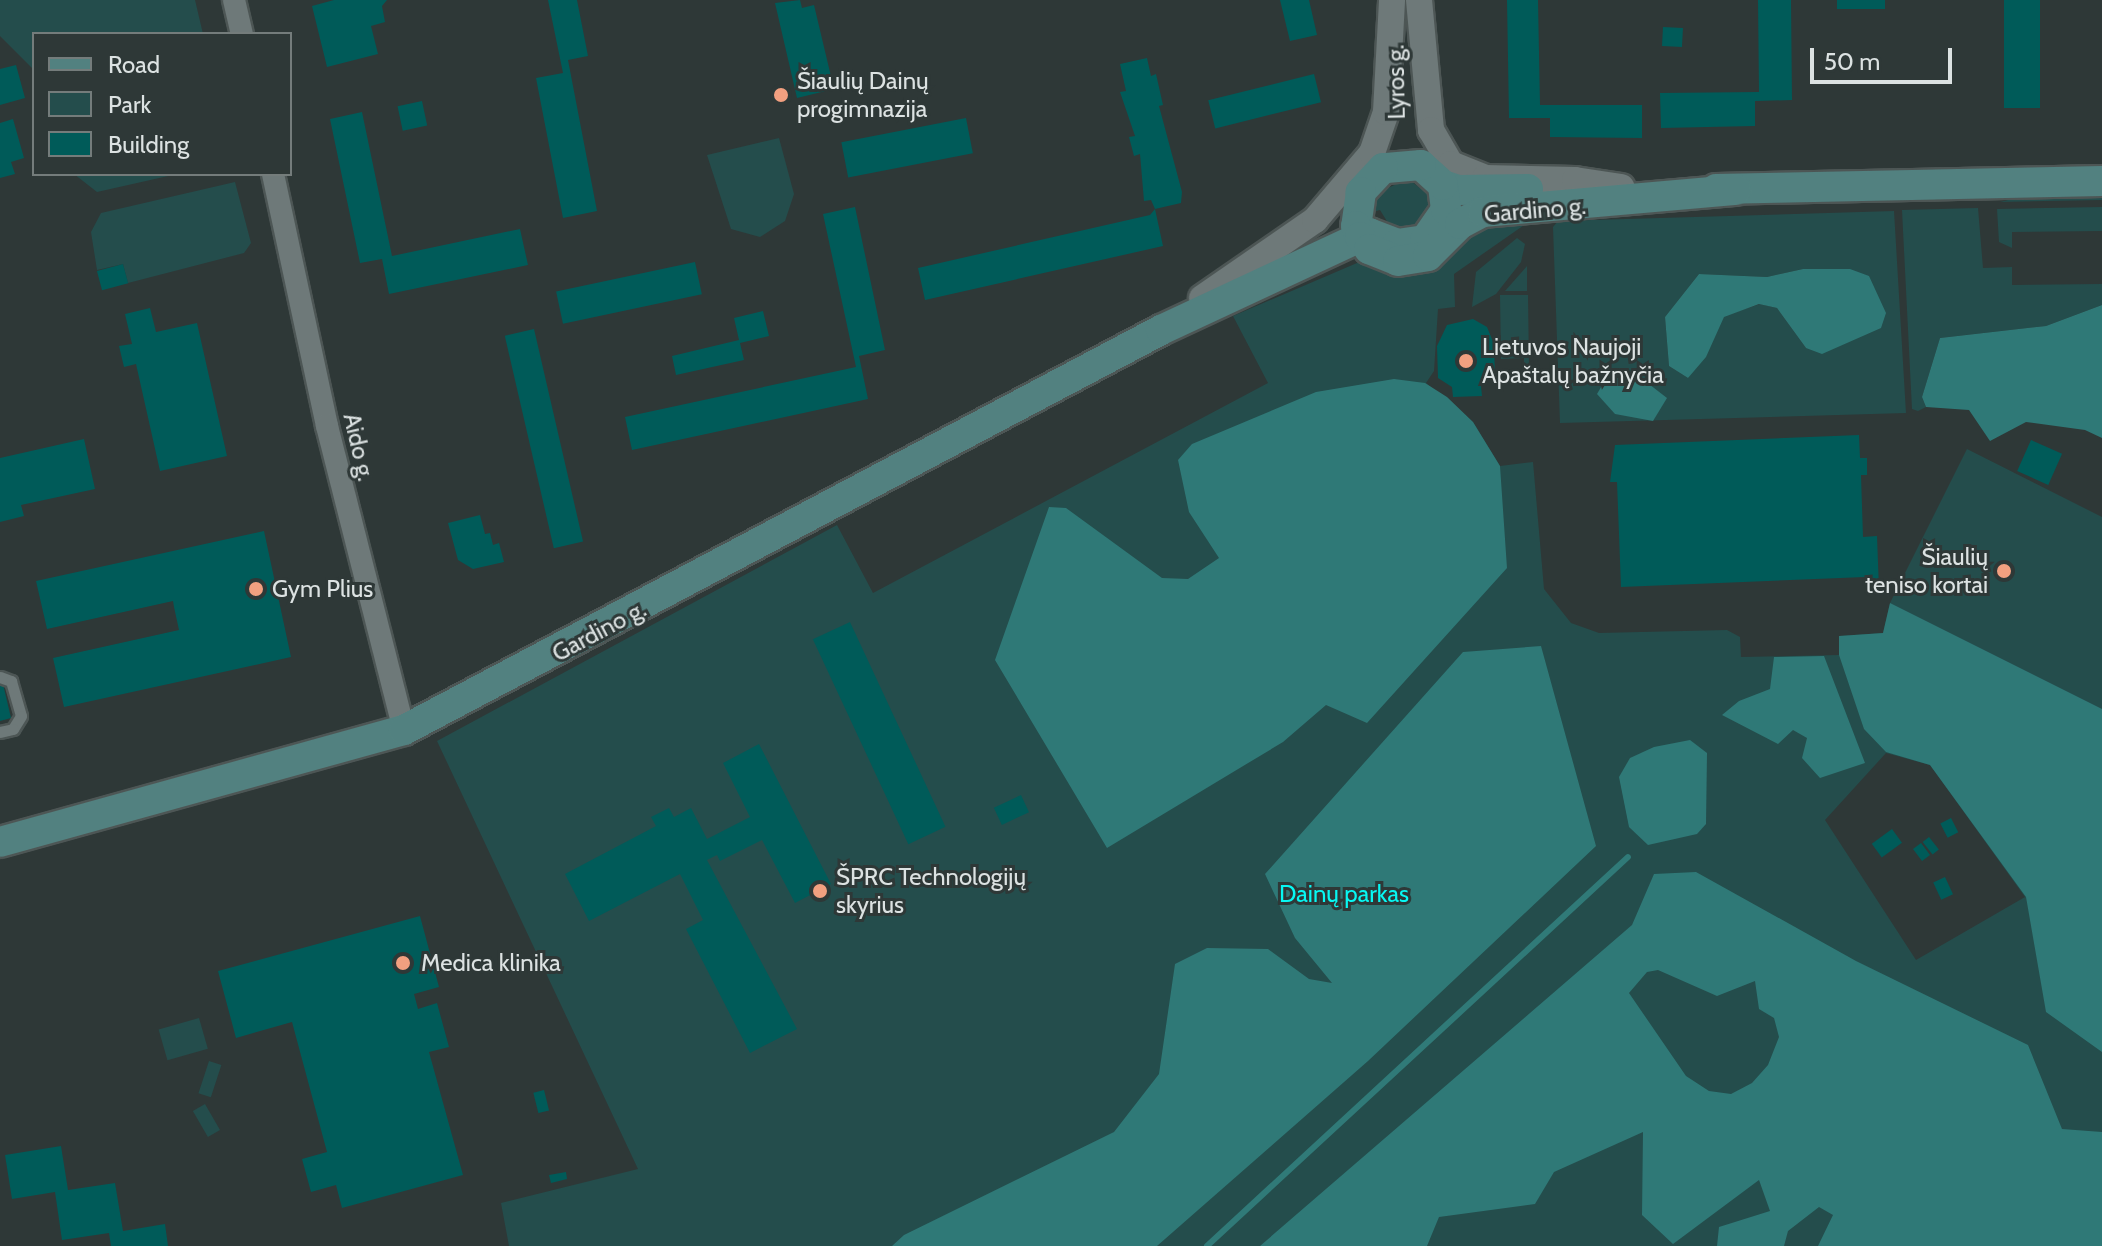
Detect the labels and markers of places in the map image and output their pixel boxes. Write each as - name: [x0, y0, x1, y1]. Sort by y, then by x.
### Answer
- place label: Šiaulių Dainų progimnazija: [797, 67, 929, 123]
- marker: Šiaulių Dainų progimnazija: [772, 86, 790, 104]
- place label: Lietuvos Naujoji Apaštalų bažnyčia: [1482, 333, 1664, 389]
- marker: Lietuvos Naujoji Apaštalų bažnyčia: [1457, 352, 1475, 370]
- place label: Šiaulių teniso kortai: [1865, 543, 1988, 599]
- marker: Šiaulių teniso kortai: [1995, 562, 2013, 580]
- place label: Gym Plius: [272, 575, 373, 603]
- marker: Gym Plius: [247, 580, 265, 598]
- place label: ŠPRC Technologijų skyrius: [836, 863, 1026, 919]
- marker: ŠPRC Technologijų skyrius: [811, 882, 829, 900]
- place label: Medica klinika: [421, 949, 561, 977]
- marker: Medica klinika: [392, 952, 414, 974]

